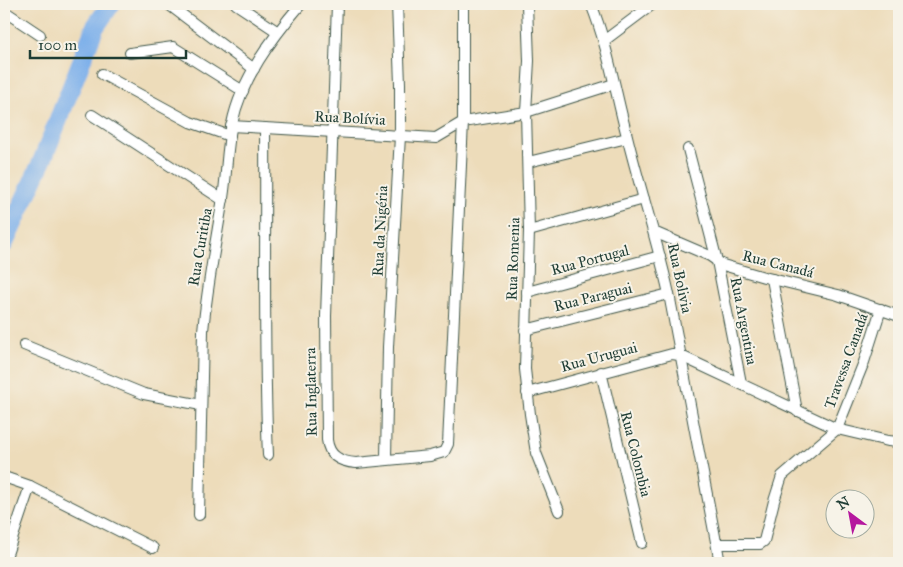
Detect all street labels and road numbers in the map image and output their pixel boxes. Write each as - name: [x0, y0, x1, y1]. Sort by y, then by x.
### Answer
- street label: Rua Bolívia: [314, 107, 387, 129]
- street label: Rua da Nigéria: [369, 184, 391, 277]
- street label: Rua Curitiba: [184, 206, 216, 287]
- street label: Rua Romenia: [503, 216, 523, 301]
- street label: Rua Portugal: [549, 241, 632, 279]
- street label: Rua Bolivia: [664, 241, 696, 315]
- street label: Rua Canadá: [740, 246, 816, 282]
- street label: Rua Argentina: [727, 276, 761, 367]
- street label: Rua Paraguai: [552, 279, 634, 315]
- street label: Travessa Canadá: [820, 310, 872, 411]
- street label: Rua Uruguai: [559, 338, 639, 376]
- street label: Rua Inglaterra: [301, 347, 321, 437]
- street label: Rua Colombia: [617, 409, 655, 499]

